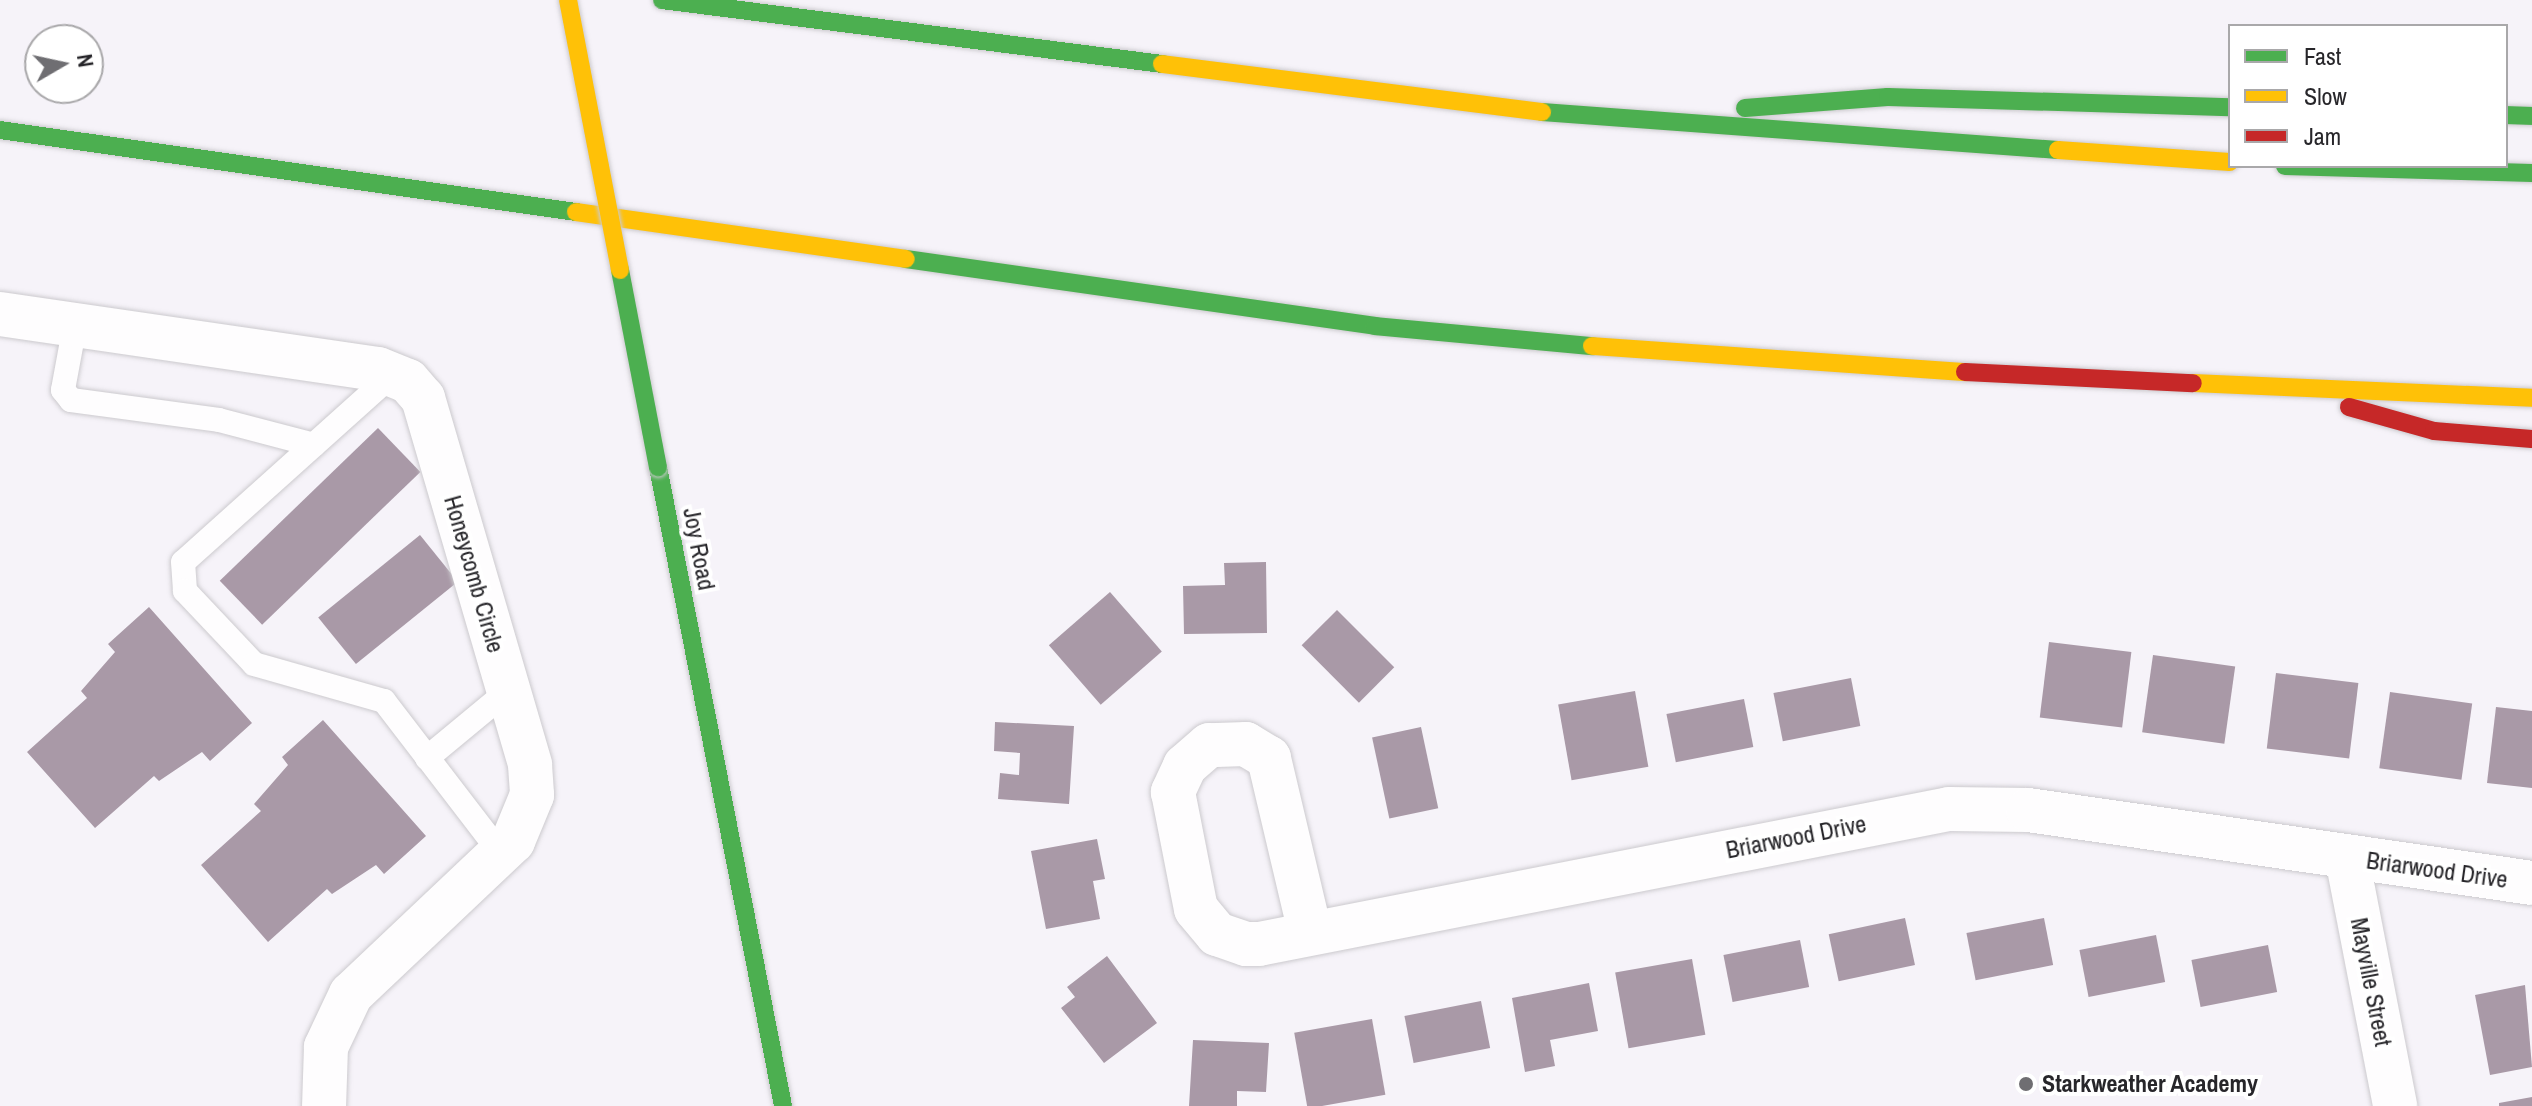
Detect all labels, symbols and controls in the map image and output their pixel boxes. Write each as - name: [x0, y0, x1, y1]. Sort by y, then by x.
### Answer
- north arrow: [24, 24, 104, 104]
- legend: [2228, 24, 2508, 168]
- text: Fast: [2304, 40, 2341, 72]
- text: N: [70, 52, 102, 69]
- text: Slow: [2304, 80, 2347, 112]
- text: Jam: [2304, 120, 2341, 152]
- street label: Honeycomb Circle: [438, 492, 510, 656]
- street label: Joy Road: [677, 505, 721, 593]
- street label: Briarwood Drive: [1723, 809, 1869, 865]
- street label: Briarwood Drive: [2365, 846, 2509, 894]
- street label: Mayville Street: [2344, 915, 2398, 1049]
- place label: Starkweather Academy: [2042, 1070, 2259, 1098]
- marker: Starkweather Academy: [2017, 1075, 2035, 1093]

